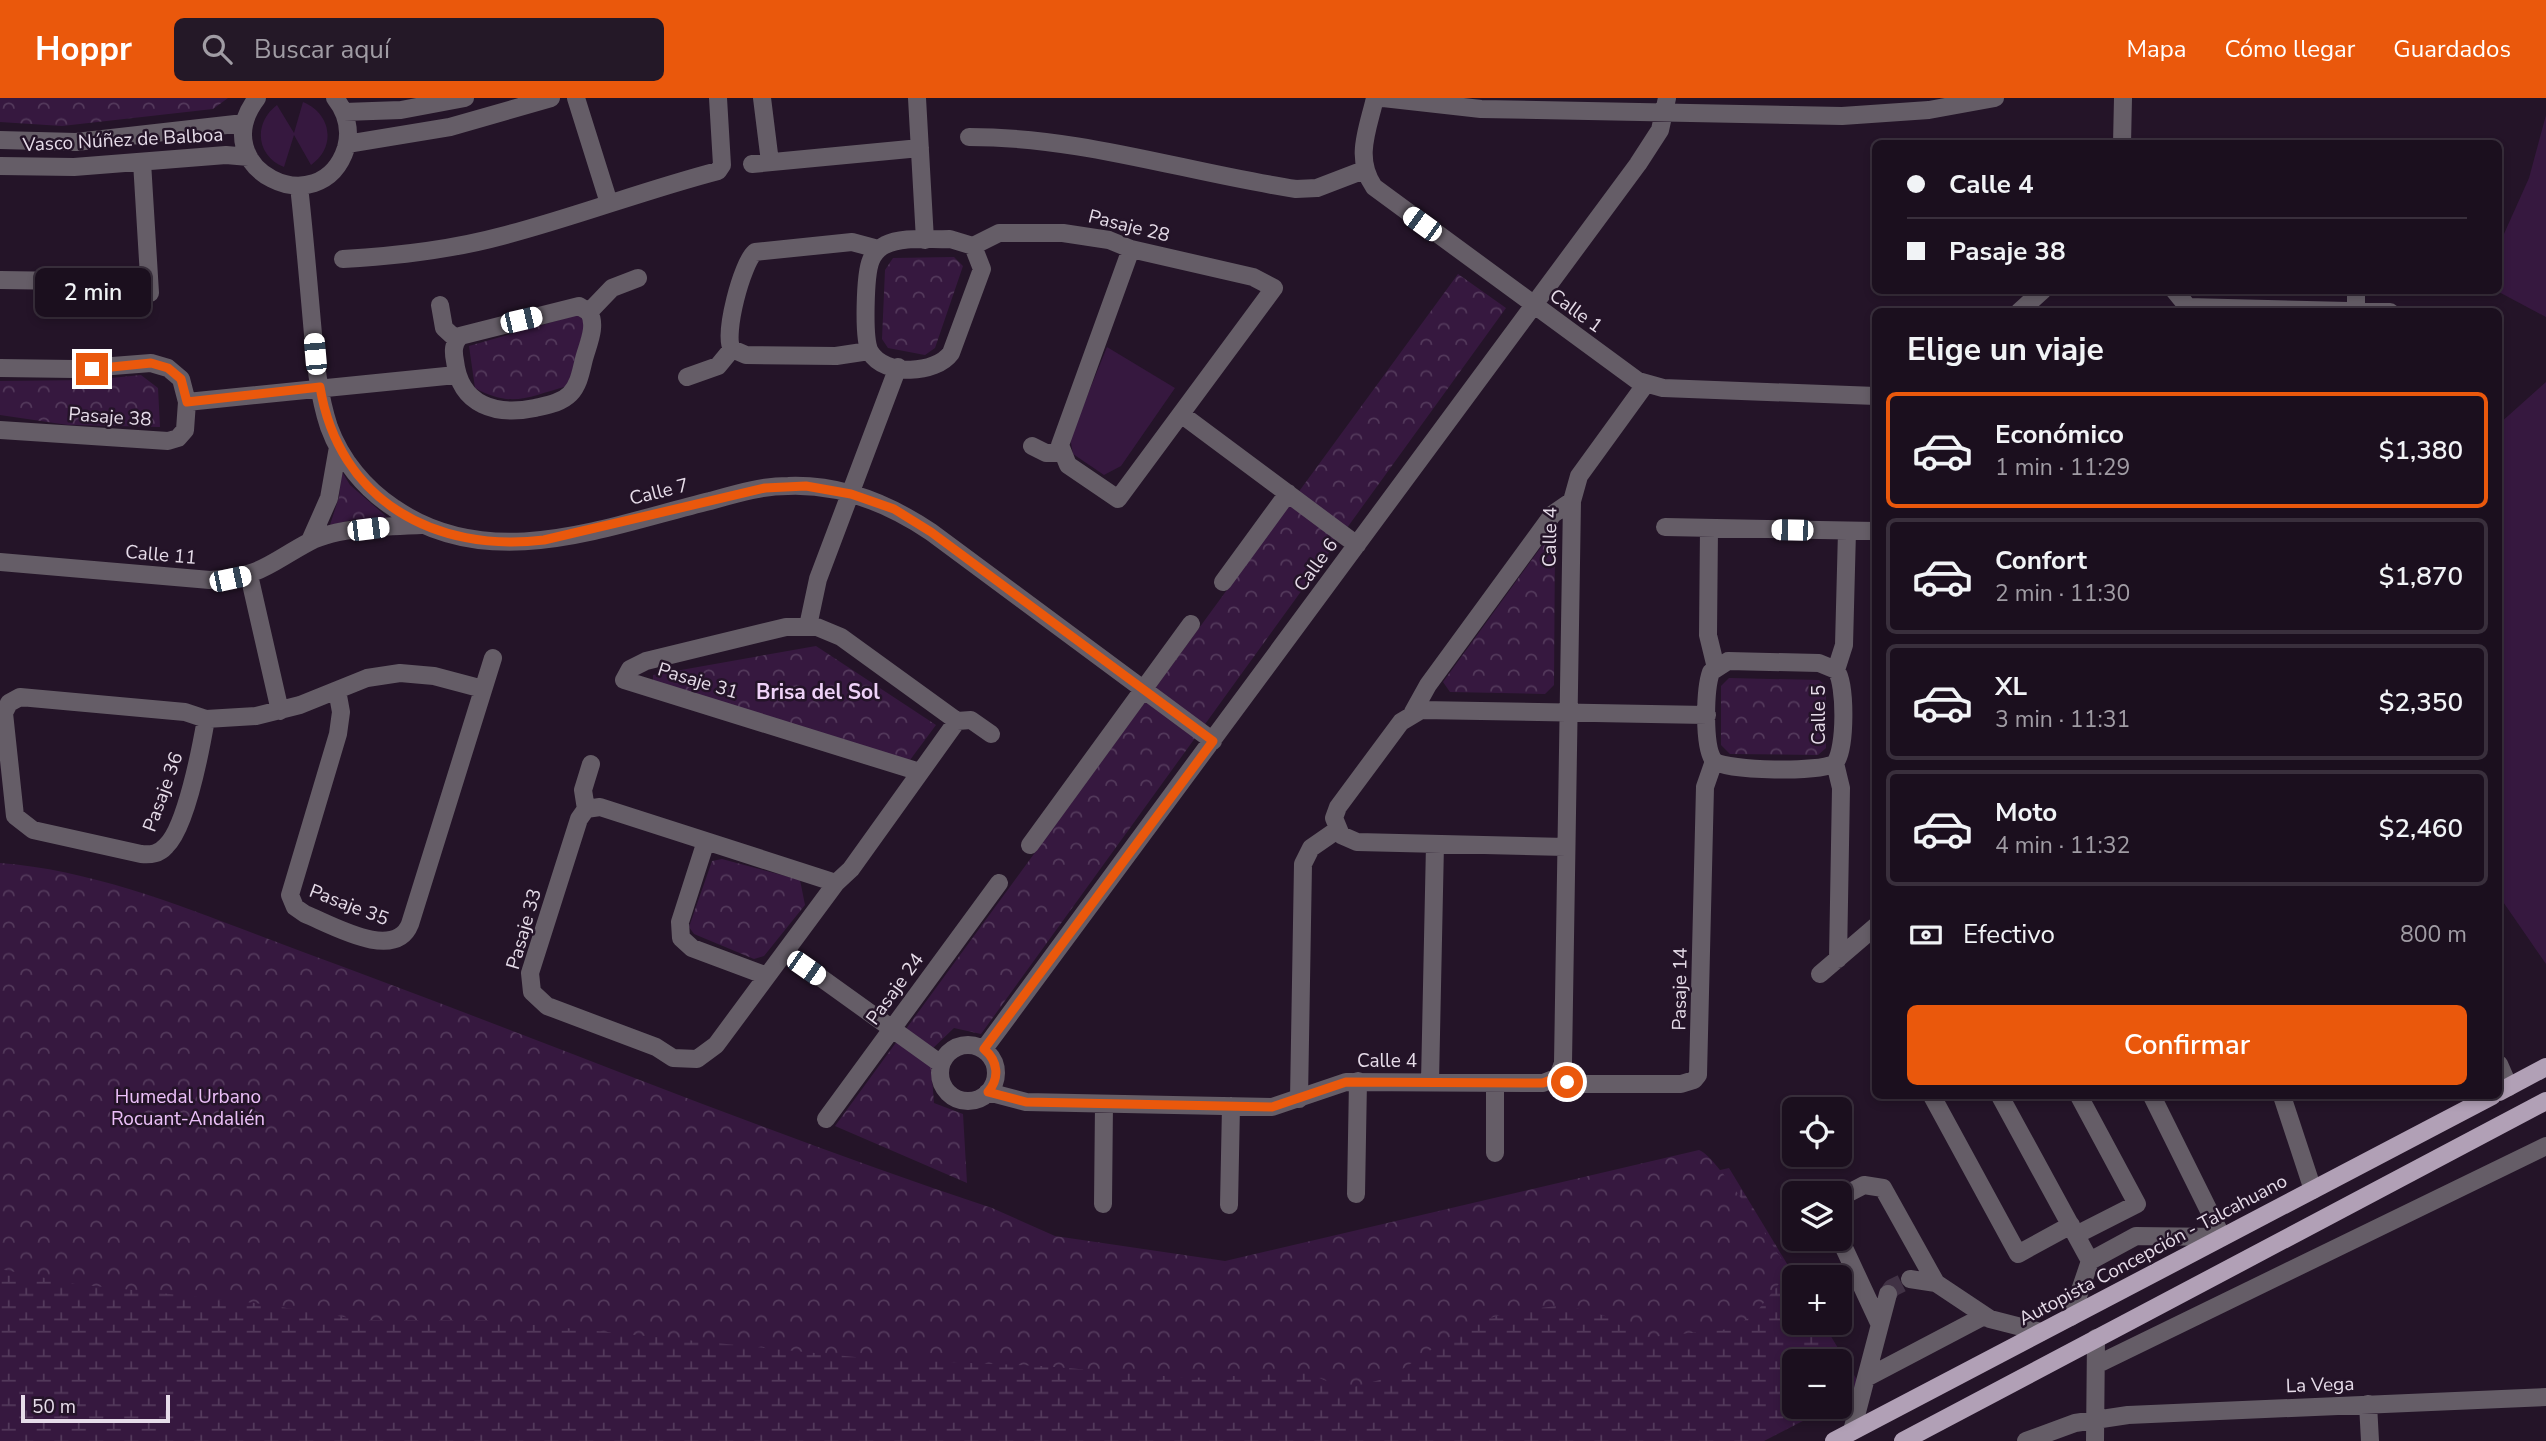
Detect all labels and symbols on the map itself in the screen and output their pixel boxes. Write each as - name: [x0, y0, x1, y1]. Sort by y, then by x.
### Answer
- street label: Vasco Núñez de Balboa: [21, 122, 224, 158]
- street label: Pasaje 28: [1086, 203, 1172, 249]
- car: [1399, 203, 1446, 245]
- callout: 2 min: [34, 268, 150, 316]
- street label: Calle 1: [1544, 283, 1608, 339]
- car: [499, 305, 544, 335]
- car: [303, 332, 328, 376]
- route end: [76, 353, 108, 385]
- street label: Pasaje 38: [68, 401, 152, 433]
- street label: Calle 7: [627, 472, 691, 512]
- street label: Calle 4: [1536, 507, 1564, 567]
- car: [346, 516, 391, 542]
- car: [1771, 519, 1814, 541]
- street label: Calle 6: [1288, 533, 1344, 597]
- street label: Calle 11: [124, 539, 198, 571]
- car: [208, 564, 253, 594]
- street label: Pasaje 31: [654, 656, 742, 706]
- district label: Brisa del Sol: [756, 678, 880, 706]
- street label: Calle 5: [1806, 685, 1832, 745]
- street label: Pasaje 36: [137, 748, 189, 836]
- street label: Pasaje 35: [306, 878, 392, 932]
- street label: Pasaje 33: [500, 885, 548, 973]
- car: [783, 947, 830, 989]
- street label: Pasaje 14: [1666, 947, 1694, 1031]
- street label: Pasaje 24: [860, 948, 930, 1030]
- street label: Calle 4: [1357, 1048, 1417, 1074]
- route start: [1551, 1066, 1583, 1098]
- park label: Humedal Urbano Rocuant-Andalién: [111, 1084, 265, 1132]
- street label: Autopista Concepción - Talcahuano: [2014, 1168, 2292, 1332]
- street label: La Vega: [2285, 1371, 2355, 1399]
- scale bar: [21, 1392, 170, 1424]

